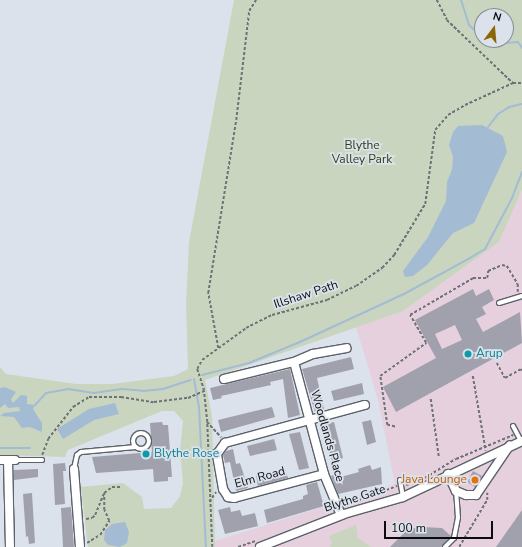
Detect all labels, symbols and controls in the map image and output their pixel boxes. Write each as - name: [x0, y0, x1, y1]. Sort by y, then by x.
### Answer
- north arrow: [474, 8, 514, 48]
- text: N: [491, 9, 503, 25]
- park label: Blythe Valley Park: [332, 139, 392, 167]
- street label: Illshaw Path: [272, 278, 340, 312]
- place label: Arup: [476, 347, 503, 361]
- marker: Arup: [463, 349, 473, 359]
- street label: Woodlands Place: [307, 388, 347, 484]
- place label: Blythe Rose: [154, 447, 219, 461]
- marker: Blythe Rose: [141, 449, 151, 459]
- street label: Elm Road: [233, 464, 287, 492]
- place label: Java Lounge: [401, 473, 467, 487]
- marker: Java Lounge: [470, 475, 480, 485]
- street label: Blythe Gate: [322, 482, 388, 516]
- scale bar: [386, 513, 495, 539]
- text: 100 m: [391, 520, 426, 536]

